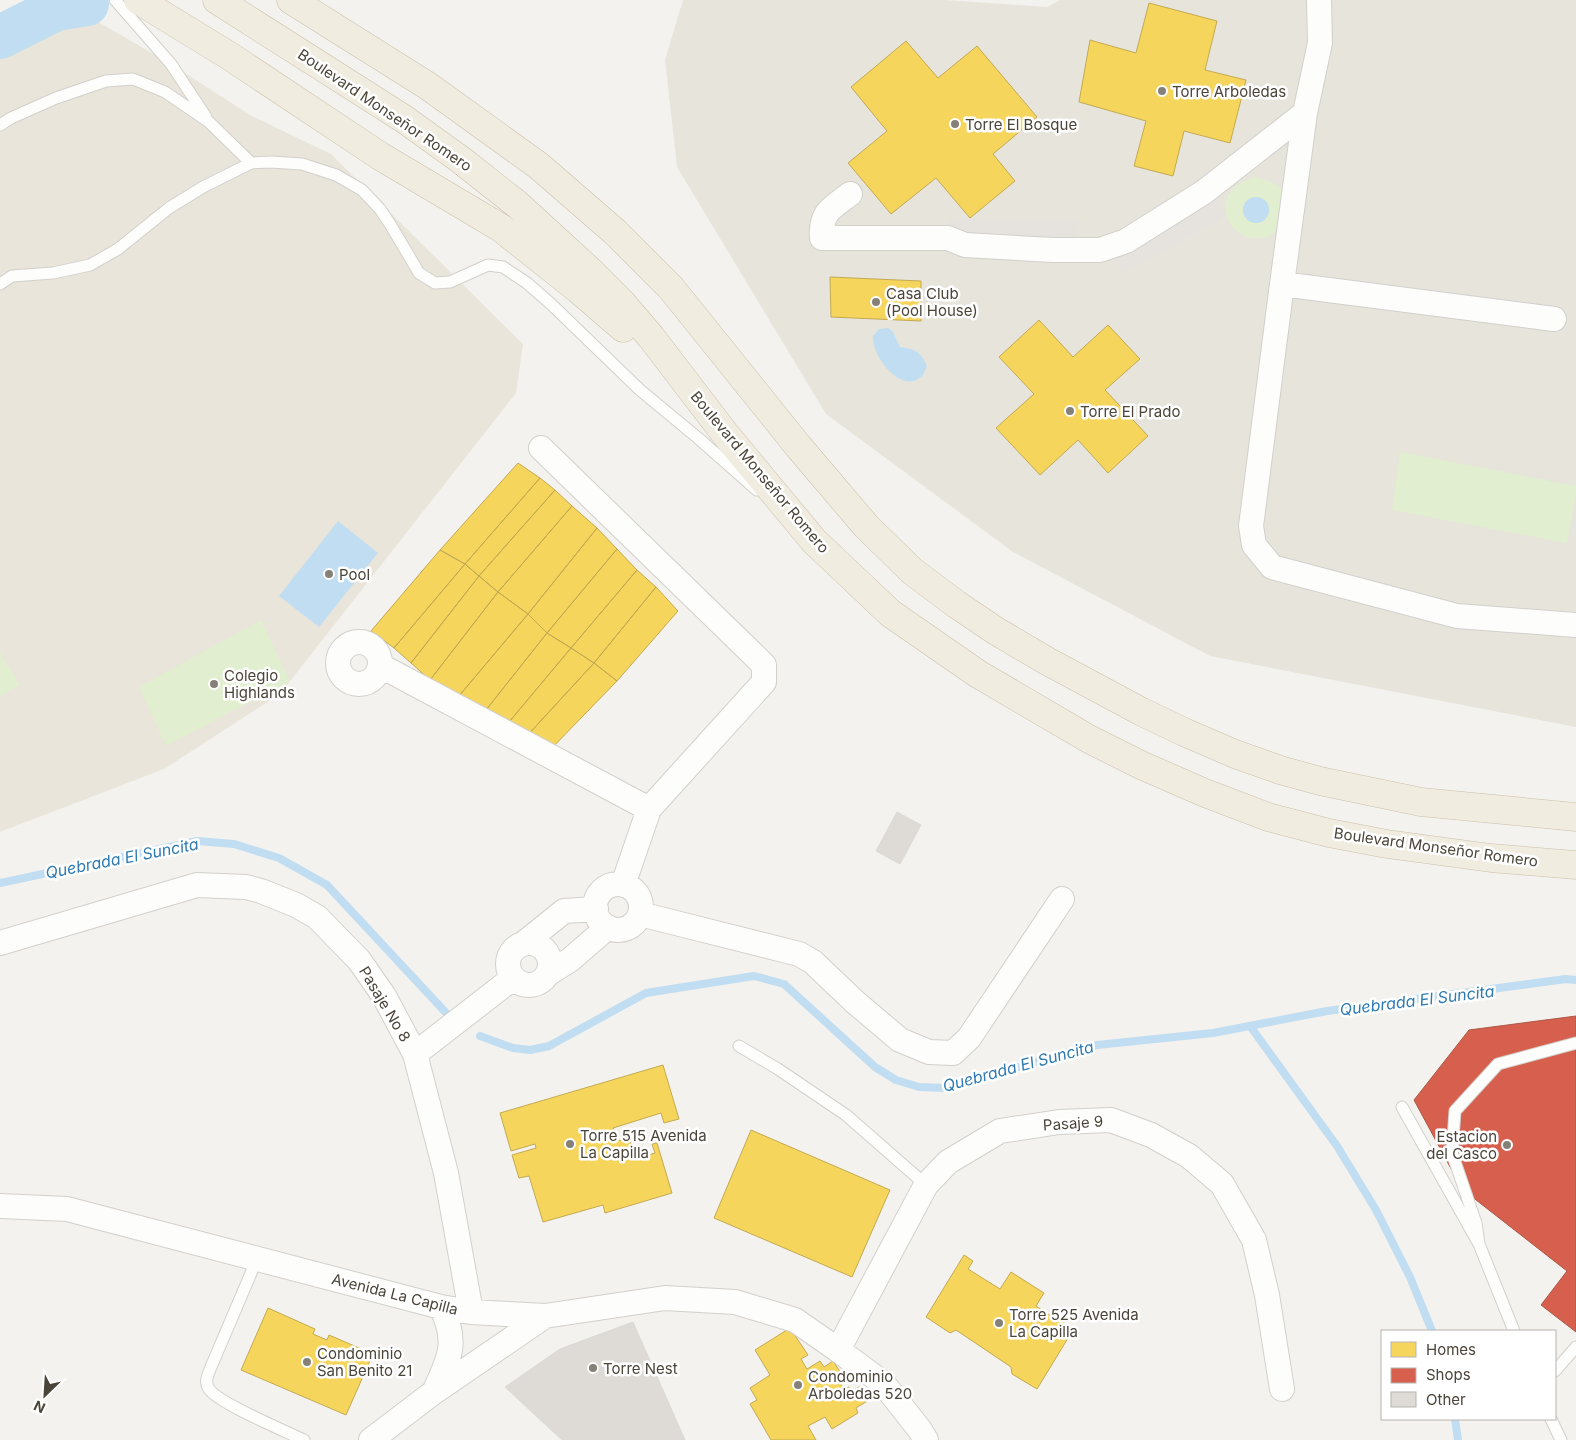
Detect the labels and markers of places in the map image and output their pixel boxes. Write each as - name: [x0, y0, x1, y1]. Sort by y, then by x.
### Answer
- place label: Torre Arboledas: [1172, 82, 1286, 101]
- marker: Torre Arboledas: [1156, 85, 1168, 97]
- place label: Torre El Bosque: [965, 115, 1077, 134]
- marker: Torre El Bosque: [949, 118, 961, 130]
- place label: Casa Club (Pool House): [886, 284, 978, 320]
- marker: Casa Club (Pool House): [870, 296, 882, 308]
- place label: Torre El Prado: [1080, 402, 1180, 421]
- marker: Torre El Prado: [1064, 405, 1076, 417]
- place label: Pool: [339, 565, 370, 584]
- marker: Pool: [323, 568, 335, 580]
- place label: Colegio Highlands: [224, 666, 295, 702]
- marker: Colegio Highlands: [208, 678, 220, 690]
- place label: Torre 515 Avenida La Capilla: [580, 1126, 707, 1162]
- place label: Estacion del Casco: [1426, 1127, 1497, 1163]
- marker: Torre 515 Avenida La Capilla: [564, 1138, 576, 1150]
- marker: Estacion del Casco: [1501, 1139, 1513, 1151]
- place label: Torre 525 Avenida La Capilla: [1009, 1305, 1139, 1341]
- marker: Torre 525 Avenida La Capilla: [993, 1317, 1005, 1329]
- place label: Condominio San Benito 21: [317, 1344, 412, 1380]
- marker: Condominio San Benito 21: [301, 1356, 313, 1368]
- place label: Torre Nest: [603, 1359, 678, 1378]
- marker: Torre Nest: [587, 1362, 599, 1374]
- place label: Condominio Arboledas 520: [808, 1367, 912, 1403]
- marker: Condominio Arboledas 520: [792, 1379, 804, 1391]

